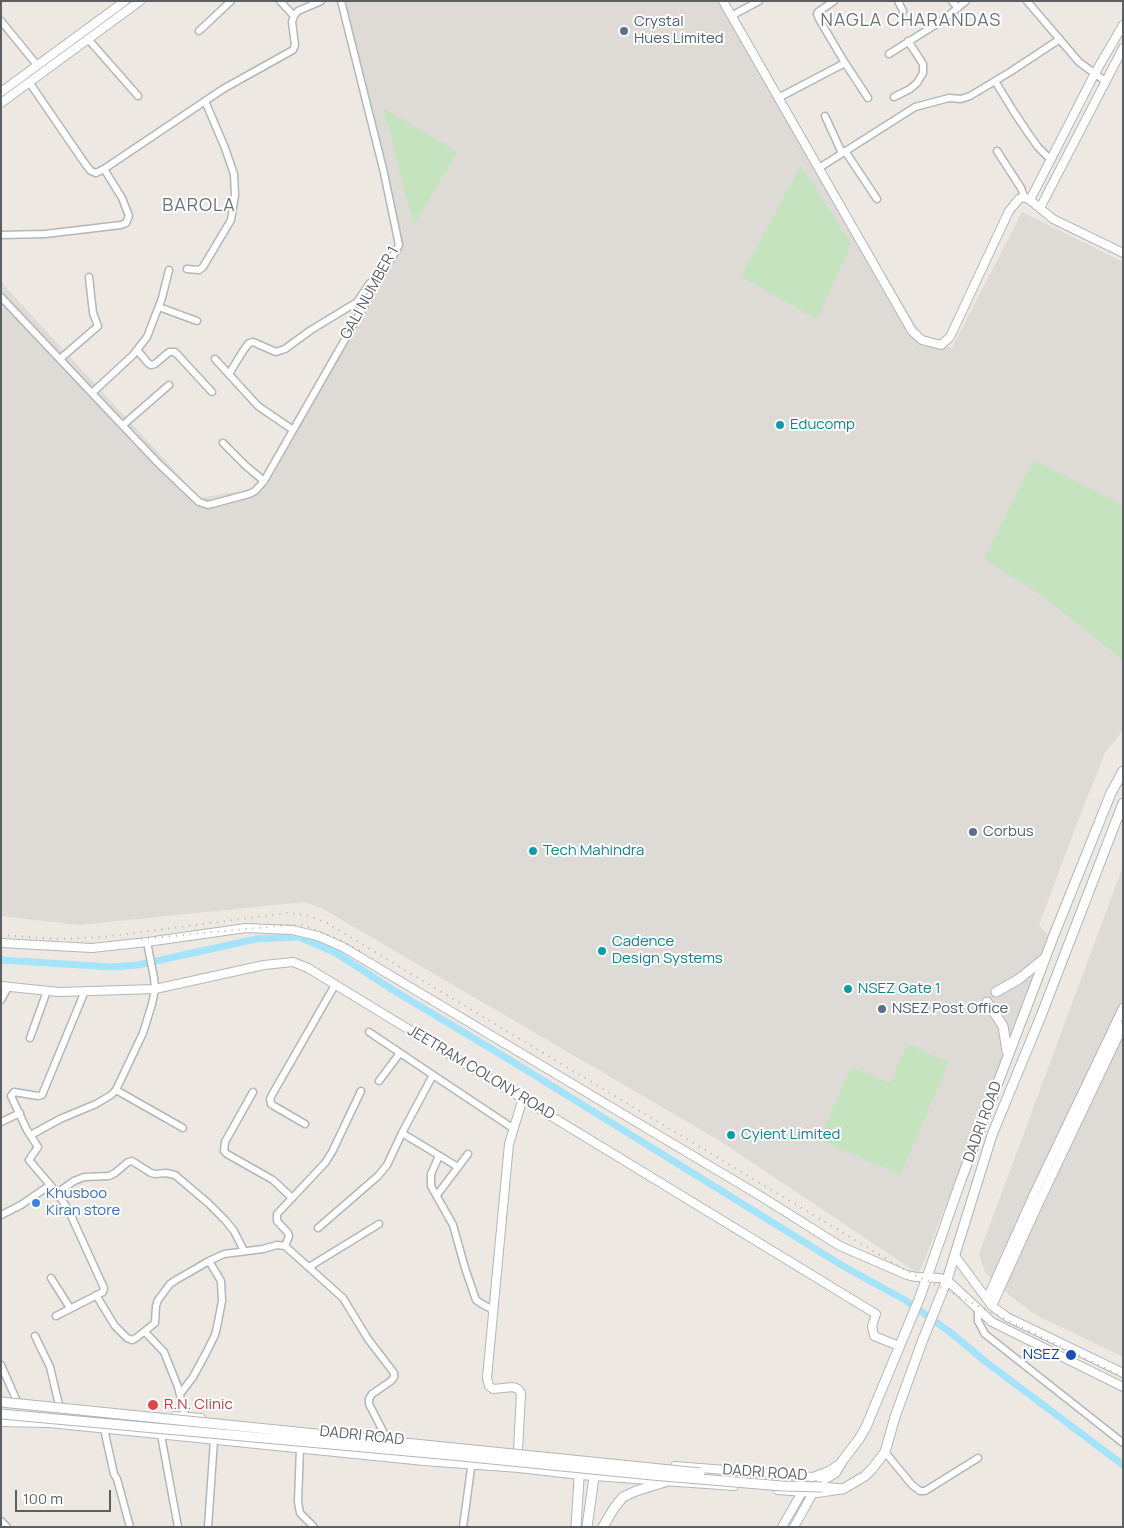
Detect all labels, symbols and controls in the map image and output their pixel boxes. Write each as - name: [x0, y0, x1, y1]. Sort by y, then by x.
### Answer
- district label: NAGLA CHARANDAS: [819, 10, 1003, 32]
- place label: Crystal Hues Limited: [634, 13, 724, 48]
- marker: Crystal Hues Limited: [618, 25, 630, 37]
- district label: BAROLA: [162, 195, 236, 217]
- street label: GALI NUMBER 1: [337, 243, 403, 343]
- place label: Educomp: [790, 416, 855, 434]
- marker: Educomp: [774, 419, 786, 431]
- place label: Corbus: [983, 823, 1034, 841]
- marker: Corbus: [967, 826, 979, 838]
- place label: Tech Mahindra: [543, 842, 644, 860]
- marker: Tech Mahindra: [527, 845, 539, 857]
- place label: Cadence Design Systems: [612, 933, 723, 968]
- marker: Cadence Design Systems: [596, 945, 608, 957]
- place label: NSEZ Gate 1: [858, 980, 941, 998]
- marker: NSEZ Gate 1: [842, 983, 854, 995]
- place label: NSEZ Post Office: [892, 1000, 1008, 1018]
- marker: NSEZ Post Office: [876, 1003, 888, 1015]
- street label: JEETRAM COLONY ROAD: [404, 1022, 558, 1124]
- street label: DADRI ROAD: [960, 1079, 1006, 1165]
- place label: Cyient Limited: [741, 1126, 840, 1144]
- marker: Cyient Limited: [725, 1129, 737, 1141]
- place label: Khusboo Kiran store: [46, 1185, 120, 1220]
- marker: Khusboo Kiran store: [30, 1197, 42, 1209]
- place label: NSEZ: [1023, 1346, 1060, 1364]
- marker: NSEZ: [1064, 1348, 1078, 1362]
- place label: R.N. Clinic: [164, 1396, 233, 1414]
- marker: R.N. Clinic: [146, 1398, 160, 1412]
- street label: DADRI ROAD: [319, 1423, 405, 1449]
- street label: DADRI ROAD: [722, 1461, 808, 1485]
- scale bar: [18, 1480, 114, 1512]
- text: 100 m: [23, 1488, 63, 1509]

